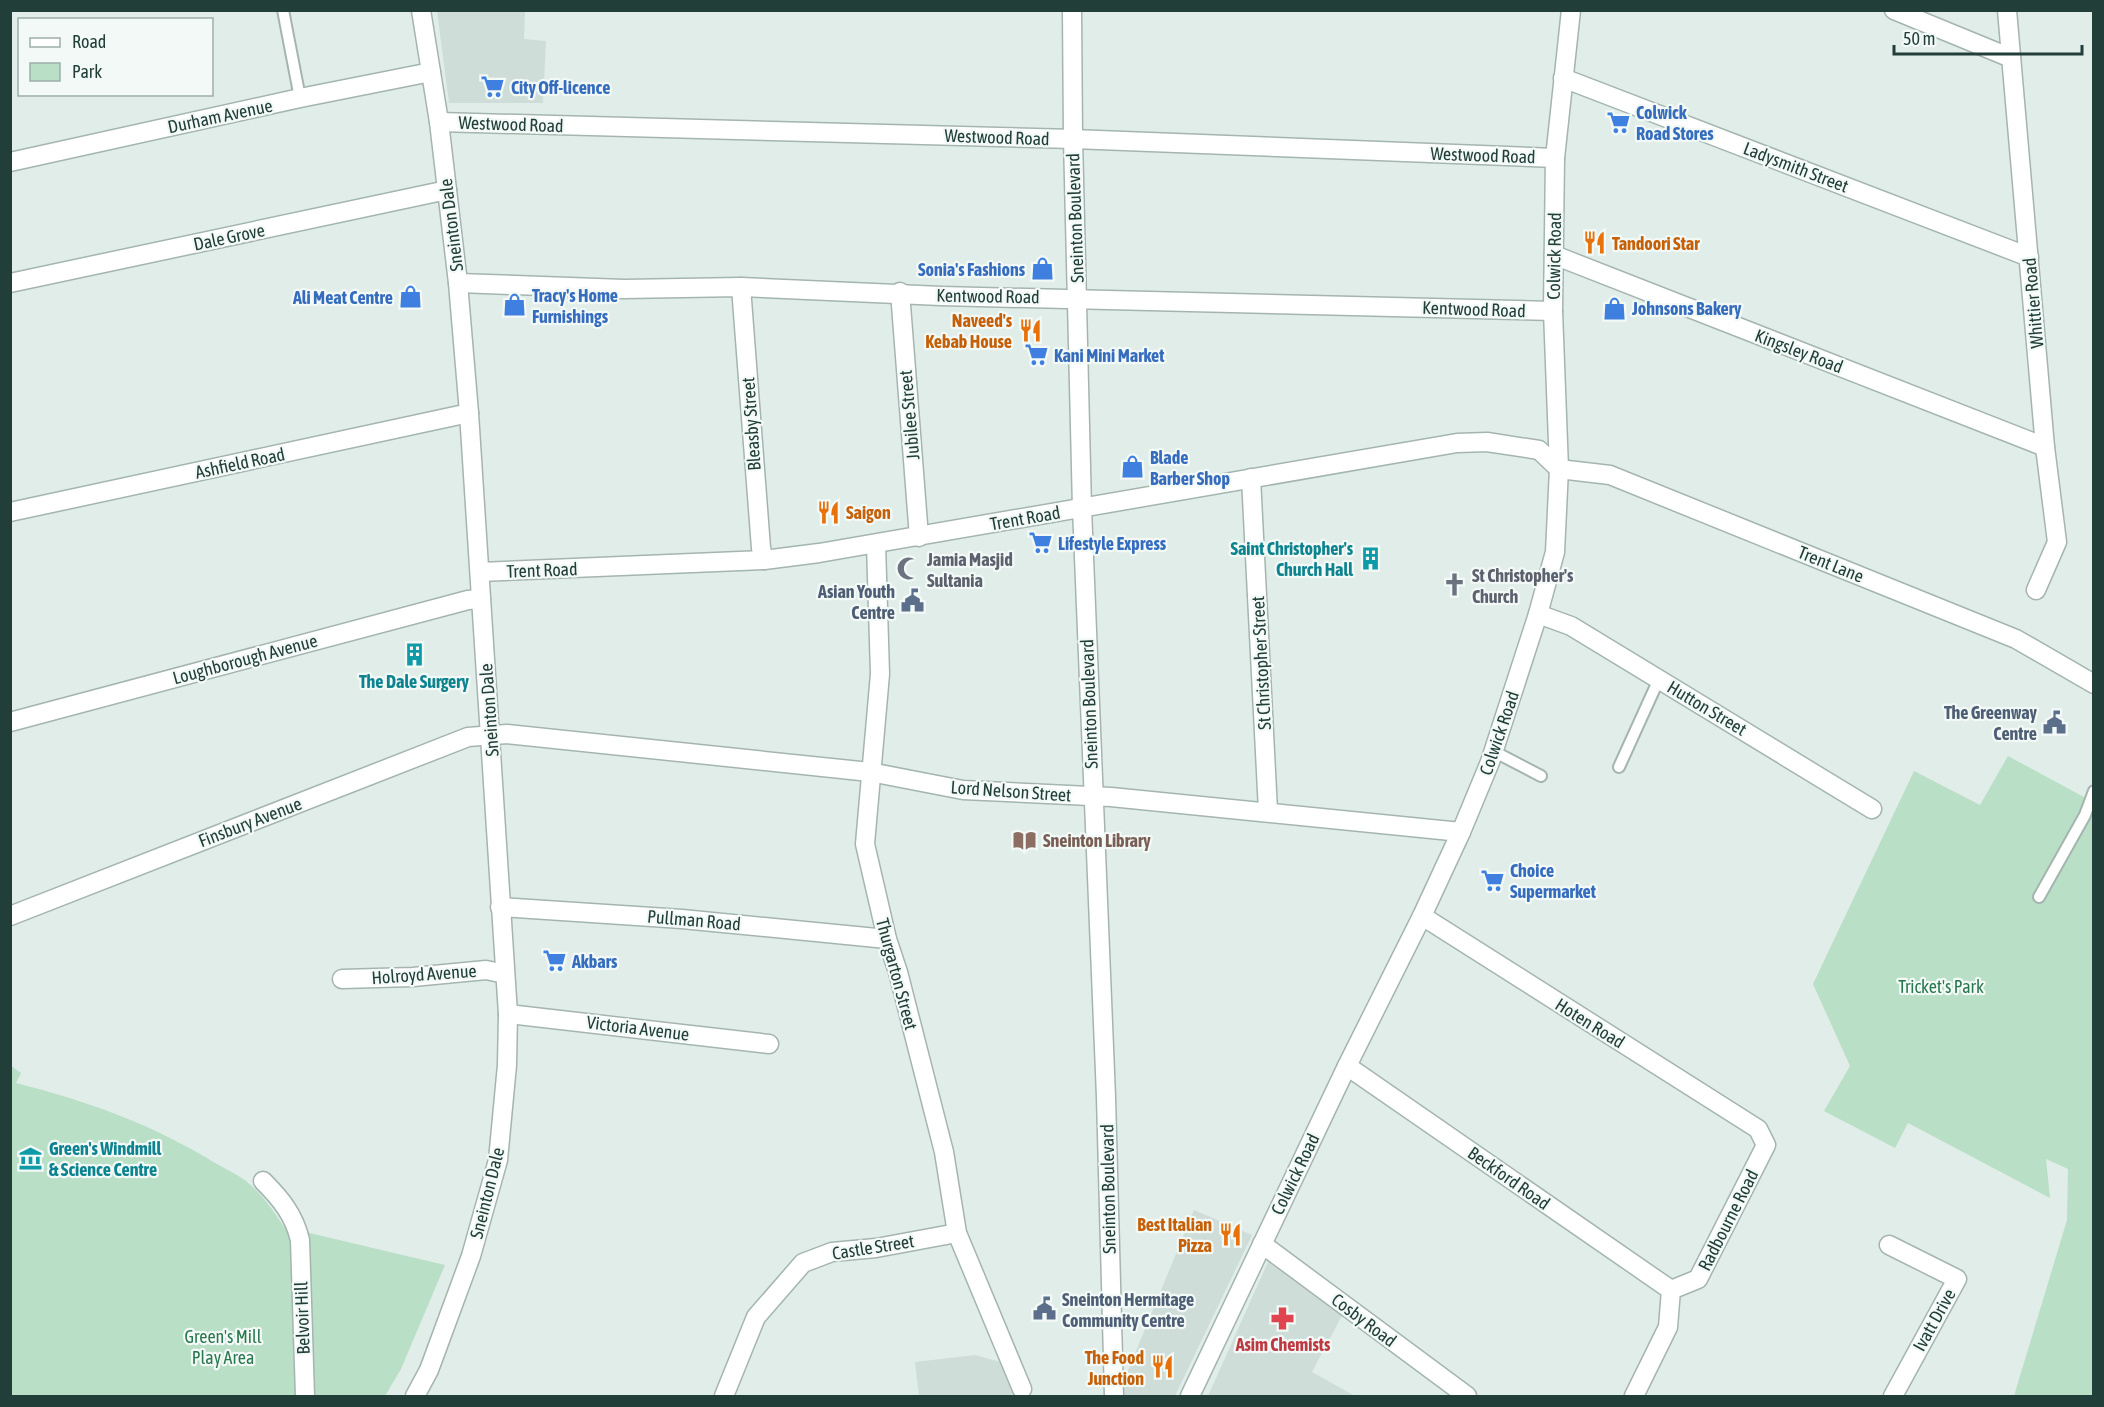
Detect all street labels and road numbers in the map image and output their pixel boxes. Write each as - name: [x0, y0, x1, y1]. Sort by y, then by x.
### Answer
- street label: Durham Avenue: [166, 95, 274, 137]
- street label: Westwood Road: [458, 112, 564, 136]
- street label: Westwood Road: [944, 125, 1050, 149]
- street label: Ladysmith Street: [1741, 137, 1851, 197]
- street label: Westwood Road: [1430, 143, 1536, 167]
- street label: Sneinton Boulevard: [1062, 153, 1088, 283]
- street label: Sneinton Dale: [435, 177, 467, 273]
- street label: Colwick Road: [1543, 212, 1565, 300]
- street label: Dale Grove: [191, 219, 267, 255]
- street label: Whittier Road: [2019, 257, 2047, 349]
- street label: Kentwood Road: [936, 285, 1040, 307]
- street label: Kentwood Road: [1422, 297, 1526, 321]
- street label: Kingsley Road: [1752, 325, 1846, 377]
- street label: Jubilee Street: [895, 369, 923, 461]
- street label: Bleasby Street: [737, 377, 765, 471]
- street label: Ashfield Road: [193, 443, 287, 483]
- street label: Trent Road: [988, 501, 1062, 535]
- street label: Trent Lane: [1795, 541, 1867, 587]
- street label: Trent Road: [506, 558, 578, 582]
- street label: St Christopher Street: [1247, 596, 1275, 730]
- street label: Loughborough Avenue: [170, 630, 320, 688]
- street label: Sneinton Boulevard: [1076, 639, 1102, 769]
- street label: Sneinton Dale: [475, 663, 503, 757]
- street label: Hutton Street: [1664, 676, 1750, 740]
- street label: Colwick Road: [1475, 688, 1523, 778]
- street label: Lord Nelson Street: [950, 776, 1072, 806]
- street label: Finsbury Avenue: [195, 793, 305, 851]
- street label: Pullman Road: [646, 905, 742, 935]
- street label: Thurgarton Street: [872, 916, 922, 1032]
- street label: Holroyd Avenue: [371, 960, 477, 988]
- street label: Hoten Road: [1552, 994, 1628, 1052]
- street label: Victoria Avenue: [586, 1011, 690, 1045]
- street label: Sneinton Boulevard: [1096, 1124, 1120, 1254]
- street label: Colwick Road: [1266, 1130, 1324, 1218]
- street label: Beckford Road: [1464, 1142, 1554, 1214]
- street label: Sneinton Dale: [466, 1145, 508, 1241]
- street label: Radbourne Road: [1694, 1166, 1762, 1274]
- street label: Castle Street: [830, 1230, 916, 1264]
- street label: Belvoir Hill: [290, 1281, 314, 1355]
- street label: Ivatt Drive: [1908, 1285, 1960, 1355]
- street label: Cosby Road: [1328, 1289, 1400, 1351]

